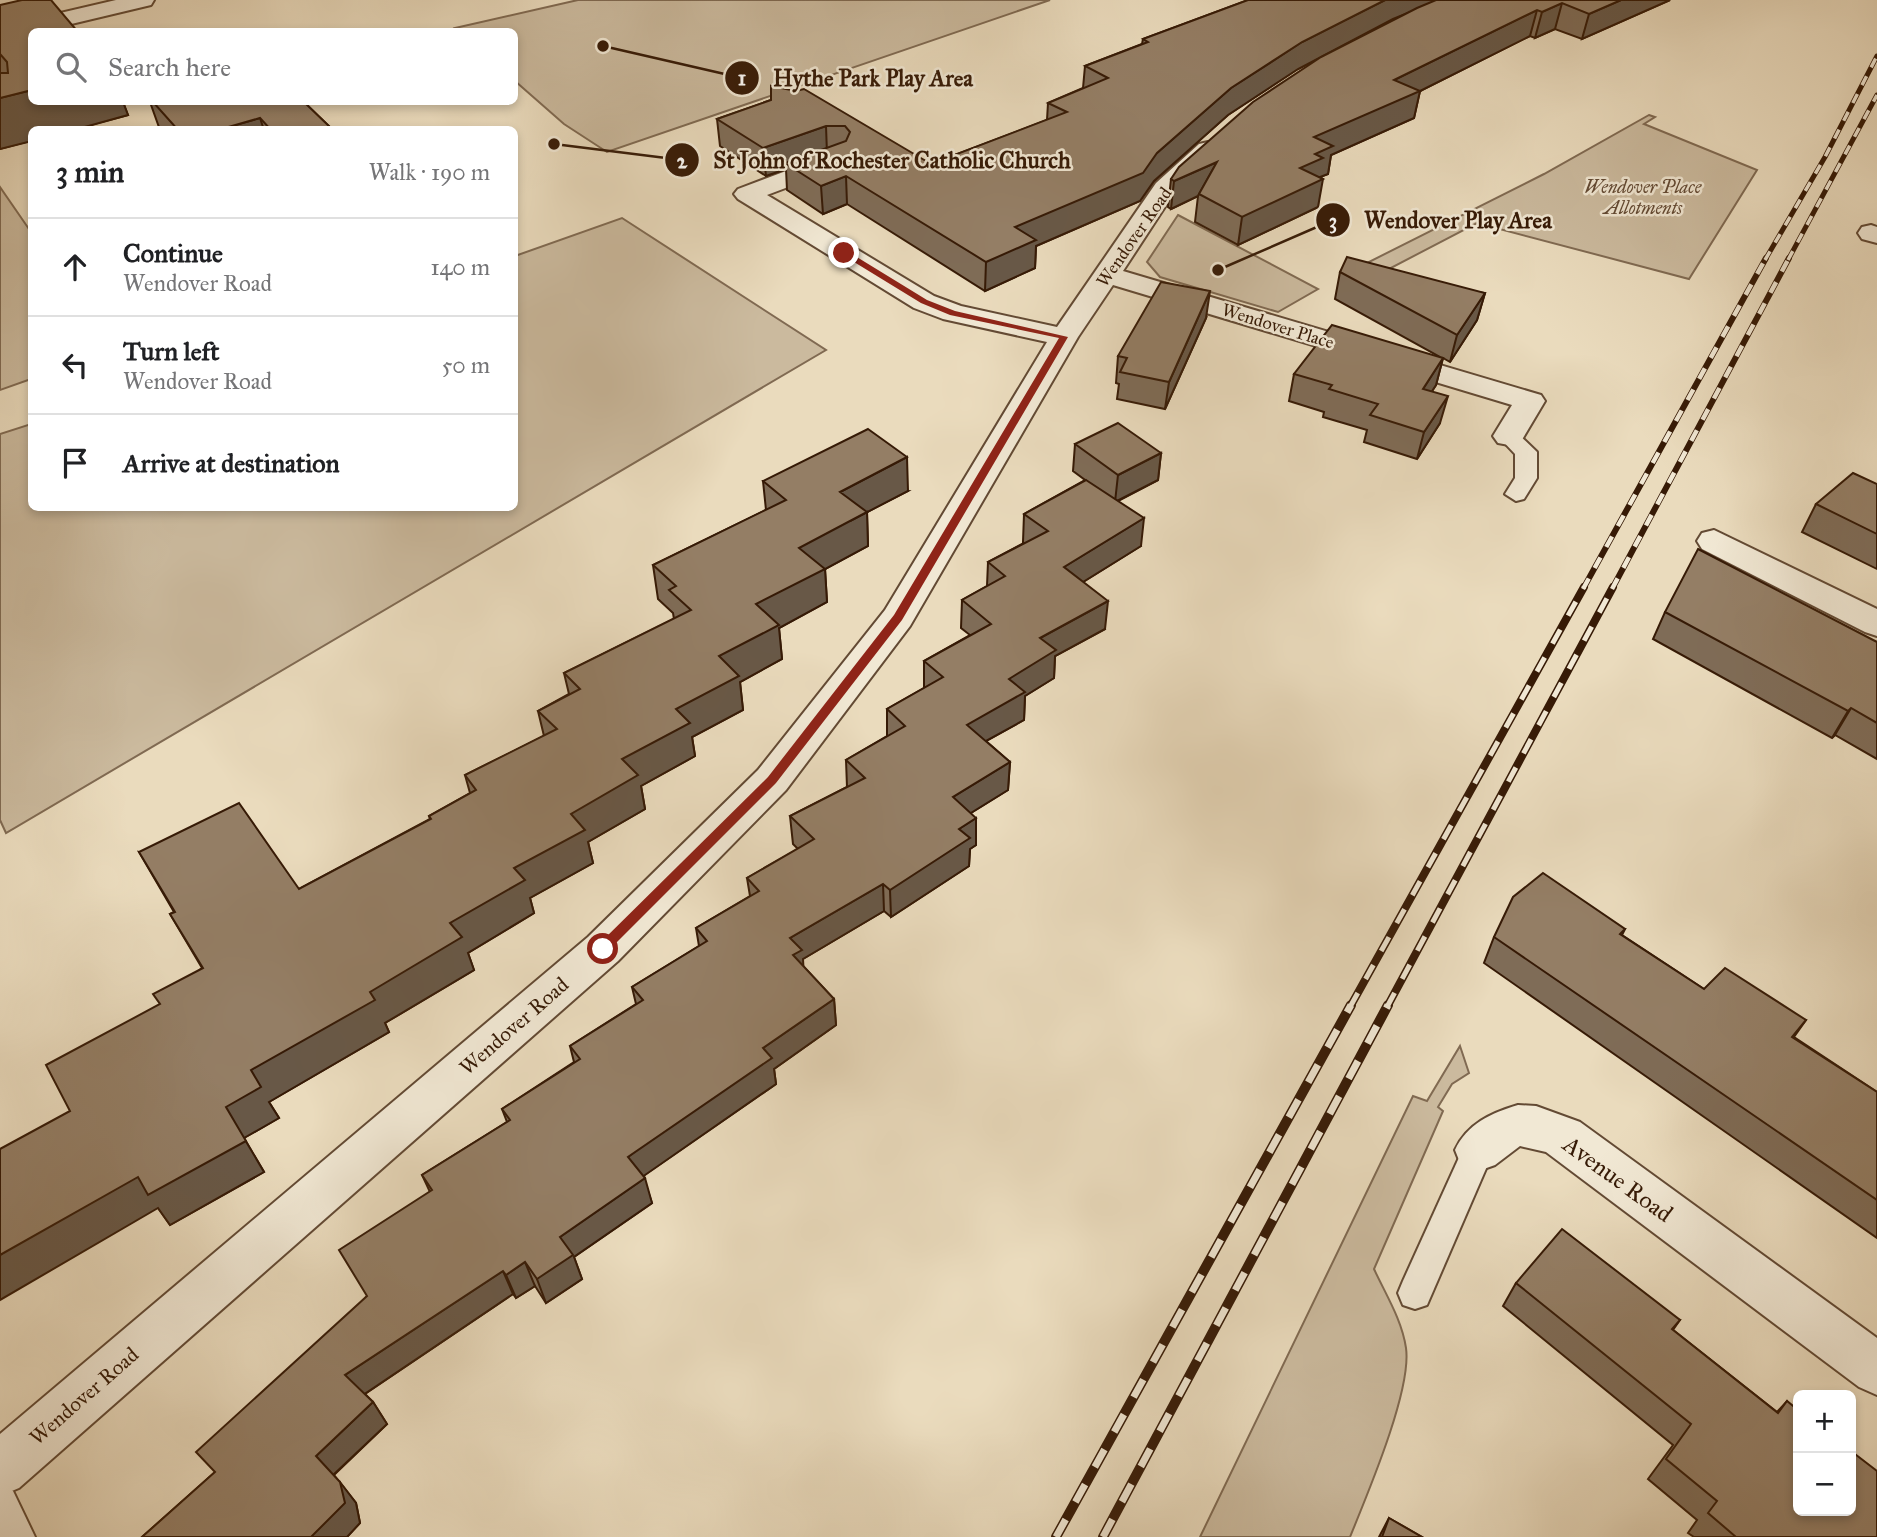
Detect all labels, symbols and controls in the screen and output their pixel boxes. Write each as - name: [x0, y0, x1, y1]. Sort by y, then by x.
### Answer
- search box: [28, 28, 518, 105]
- icon: search: [52, 48, 90, 86]
- text: Search here: [108, 51, 231, 83]
- callout: Hythe Park Play Area: [724, 56, 987, 100]
- text: Hythe Park Play Area: [773, 64, 974, 93]
- text: 1: [738, 65, 746, 91]
- callout: St John of Rochester Catholic Church: [665, 138, 1085, 182]
- text: St John of Rochester Catholic Church: [713, 146, 1071, 175]
- text: 2: [677, 148, 688, 174]
- text: 3 min: [56, 154, 124, 190]
- text: Walk · 190 m: [369, 158, 490, 186]
- park label: Wendover Place Allotments: [1585, 176, 1703, 219]
- street label: Wendover Road: [1092, 183, 1176, 291]
- callout: Wendover Play Area: [1316, 198, 1566, 242]
- text: Wendover Play Area: [1364, 206, 1553, 235]
- text: 3: [1329, 208, 1337, 234]
- text: Continue: [123, 237, 223, 269]
- route end: [828, 237, 859, 268]
- icon: ahead: [56, 248, 94, 286]
- text: 140 m: [430, 253, 490, 281]
- text: Wendover Road: [123, 269, 272, 297]
- street label: Wendover Place: [1219, 299, 1337, 353]
- text: Turn left: [123, 335, 219, 367]
- icon: left: [56, 346, 94, 384]
- text: 50 m: [442, 351, 490, 379]
- text: Wendover Road: [123, 367, 272, 395]
- icon: arrive: [56, 444, 94, 482]
- text: Arrive at destination: [123, 447, 340, 479]
- route start: [587, 933, 618, 964]
- street label: Wendover Road: [454, 971, 574, 1080]
- street label: Avenue Road: [1556, 1129, 1679, 1229]
- street label: Wendover Road: [24, 1341, 144, 1450]
- map controls: [1793, 1390, 1856, 1516]
- button: +: [1793, 1390, 1856, 1453]
- button: −: [1793, 1453, 1856, 1516]

